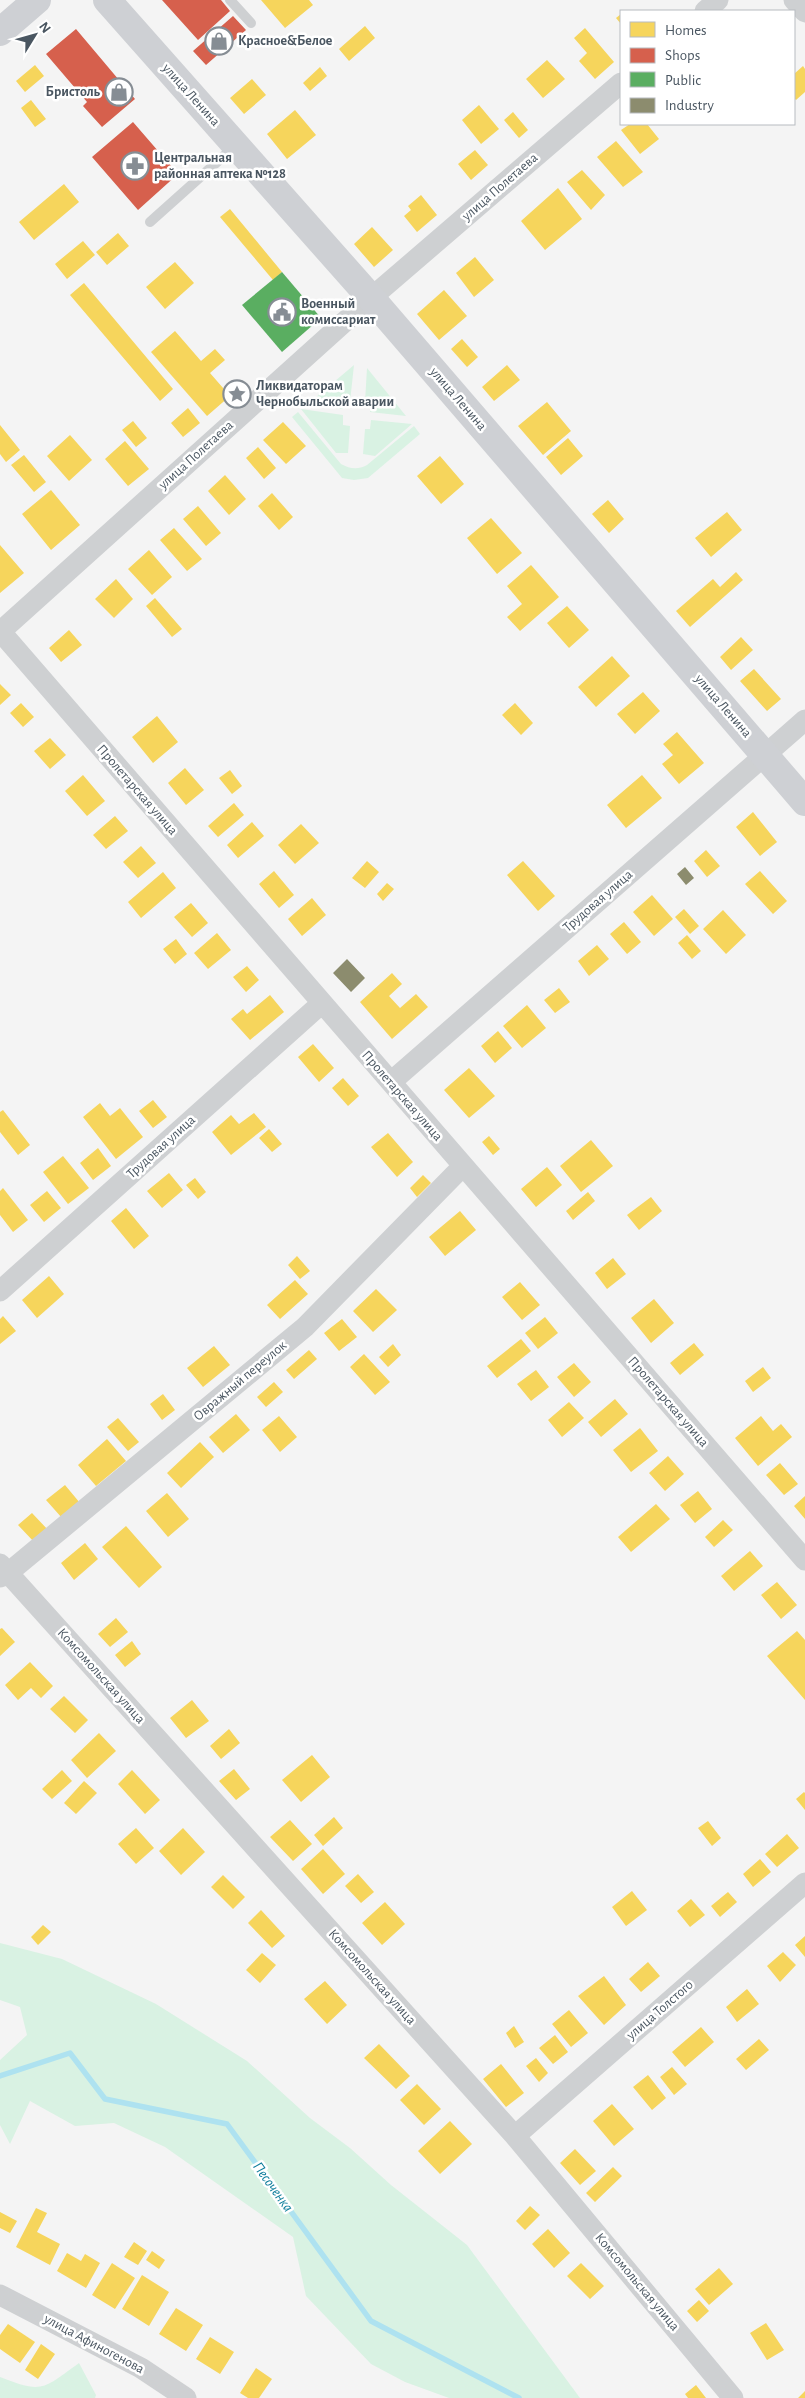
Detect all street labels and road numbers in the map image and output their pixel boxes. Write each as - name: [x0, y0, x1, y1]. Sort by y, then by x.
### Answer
- street label: улица Ленина: [159, 60, 223, 129]
- street label: улица Полетаева: [459, 150, 541, 224]
- street label: улица Ленина: [426, 364, 489, 434]
- street label: улица Полетаева: [155, 418, 236, 493]
- street label: улица Ленина: [691, 671, 754, 741]
- street label: Пролетарская улица: [94, 742, 180, 838]
- street label: Трудовая улица: [561, 867, 636, 935]
- street label: Пролетарская улица: [359, 1048, 445, 1144]
- street label: Трудовая улица: [124, 1112, 198, 1181]
- street label: Овражный переулок: [191, 1338, 290, 1424]
- street label: Пролетарская улица: [625, 1354, 711, 1450]
- street label: Комсомольская улица: [55, 1626, 148, 1727]
- street label: Комсомольская улица: [326, 1927, 419, 2028]
- street label: улица Толстого: [623, 1977, 696, 2043]
- street label: Комсомольская улица: [592, 2230, 682, 2334]
- street label: улица Афиногенова: [41, 2311, 147, 2377]

